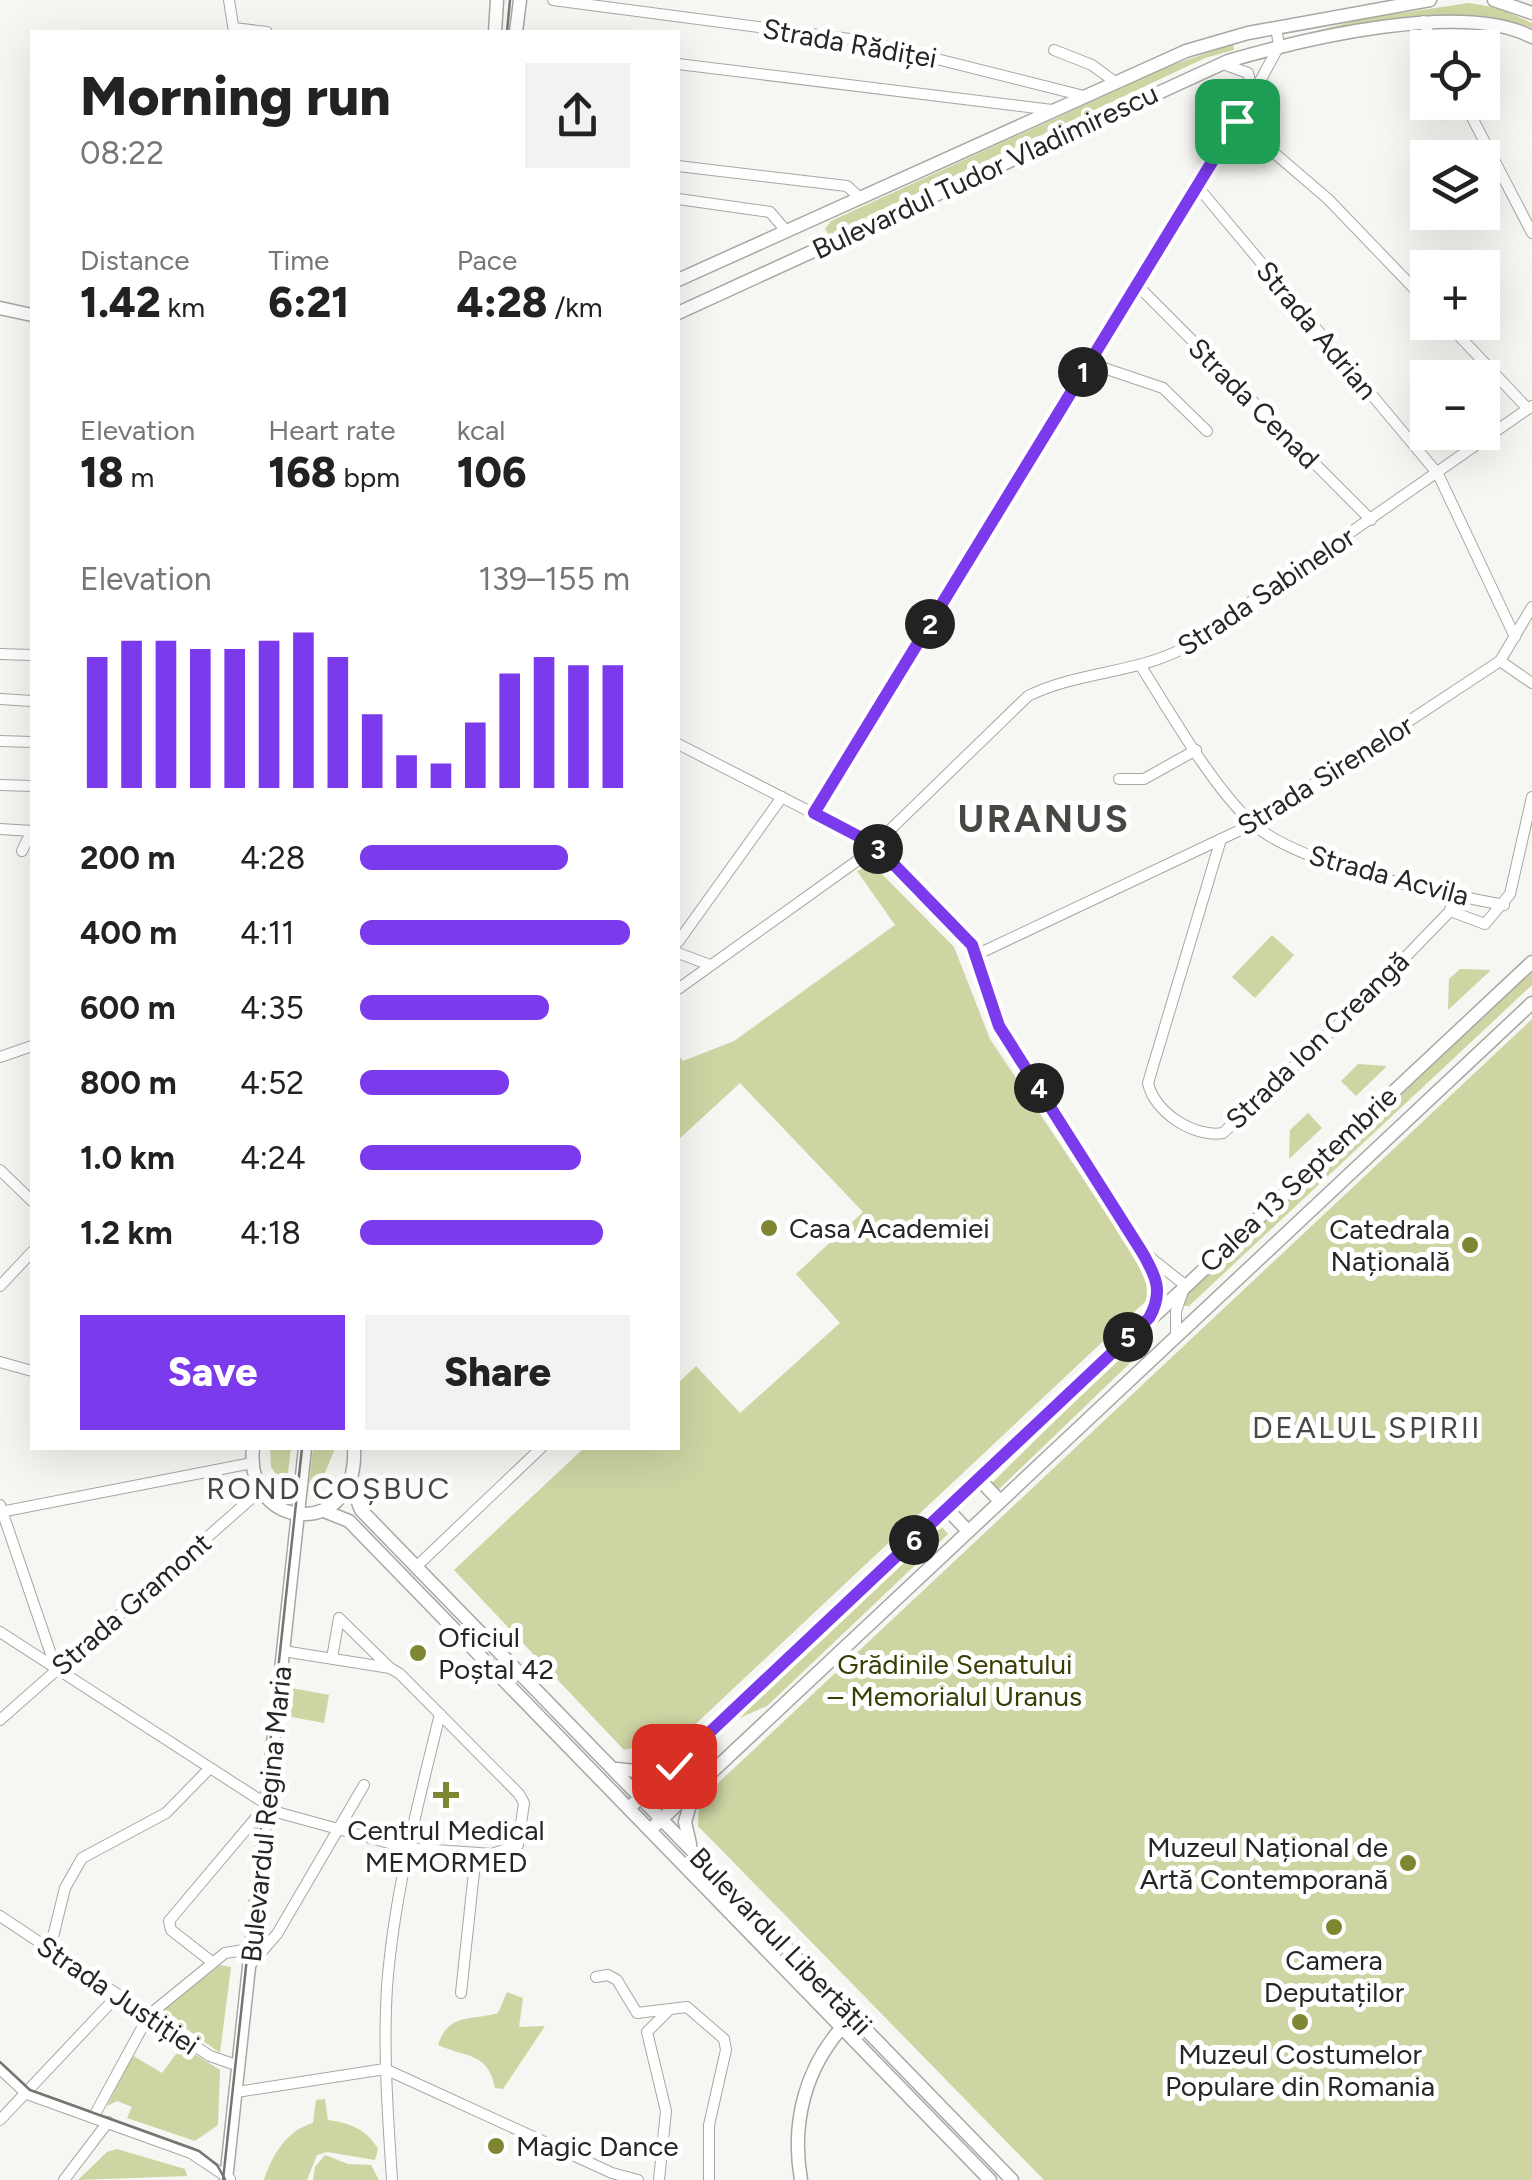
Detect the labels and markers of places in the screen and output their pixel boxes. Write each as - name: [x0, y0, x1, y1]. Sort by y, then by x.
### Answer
- pin: [1195, 79, 1280, 164]
- pin: 1: [1058, 347, 1108, 397]
- pin: 2: [905, 599, 955, 649]
- pin: 3: [853, 824, 903, 874]
- pin: 4: [1014, 1063, 1064, 1113]
- place label: Casa Academiei: [789, 1211, 990, 1245]
- place label: Catedrala Națională: [1329, 1212, 1450, 1278]
- marker: Casa Academiei: [758, 1217, 780, 1239]
- marker: Catedrala Națională: [1459, 1234, 1481, 1256]
- pin: 5: [1103, 1312, 1153, 1362]
- pin: 6: [889, 1515, 939, 1565]
- place label: Oficiul Poștal 42: [438, 1620, 554, 1686]
- marker: Oficiul Poștal 42: [407, 1642, 429, 1664]
- pin: [632, 1724, 717, 1809]
- marker: Centrul Medical MEMORMED: [433, 1782, 459, 1808]
- place label: Centrul Medical MEMORMED: [347, 1813, 545, 1879]
- place label: Muzeul Național de Artă Contemporană: [1140, 1830, 1388, 1896]
- marker: Muzeul Național de Artă Contemporană: [1397, 1852, 1419, 1874]
- marker: Camera Deputaților: [1323, 1916, 1345, 1938]
- place label: Camera Deputaților: [1264, 1943, 1405, 2009]
- marker: Muzeul Costumelor Populare din Romania: [1289, 2011, 1311, 2033]
- place label: Muzeul Costumelor Populare din Romania: [1165, 2037, 1435, 2103]
- place label: Magic Dance: [516, 2129, 679, 2163]
- marker: Magic Dance: [485, 2135, 507, 2157]

